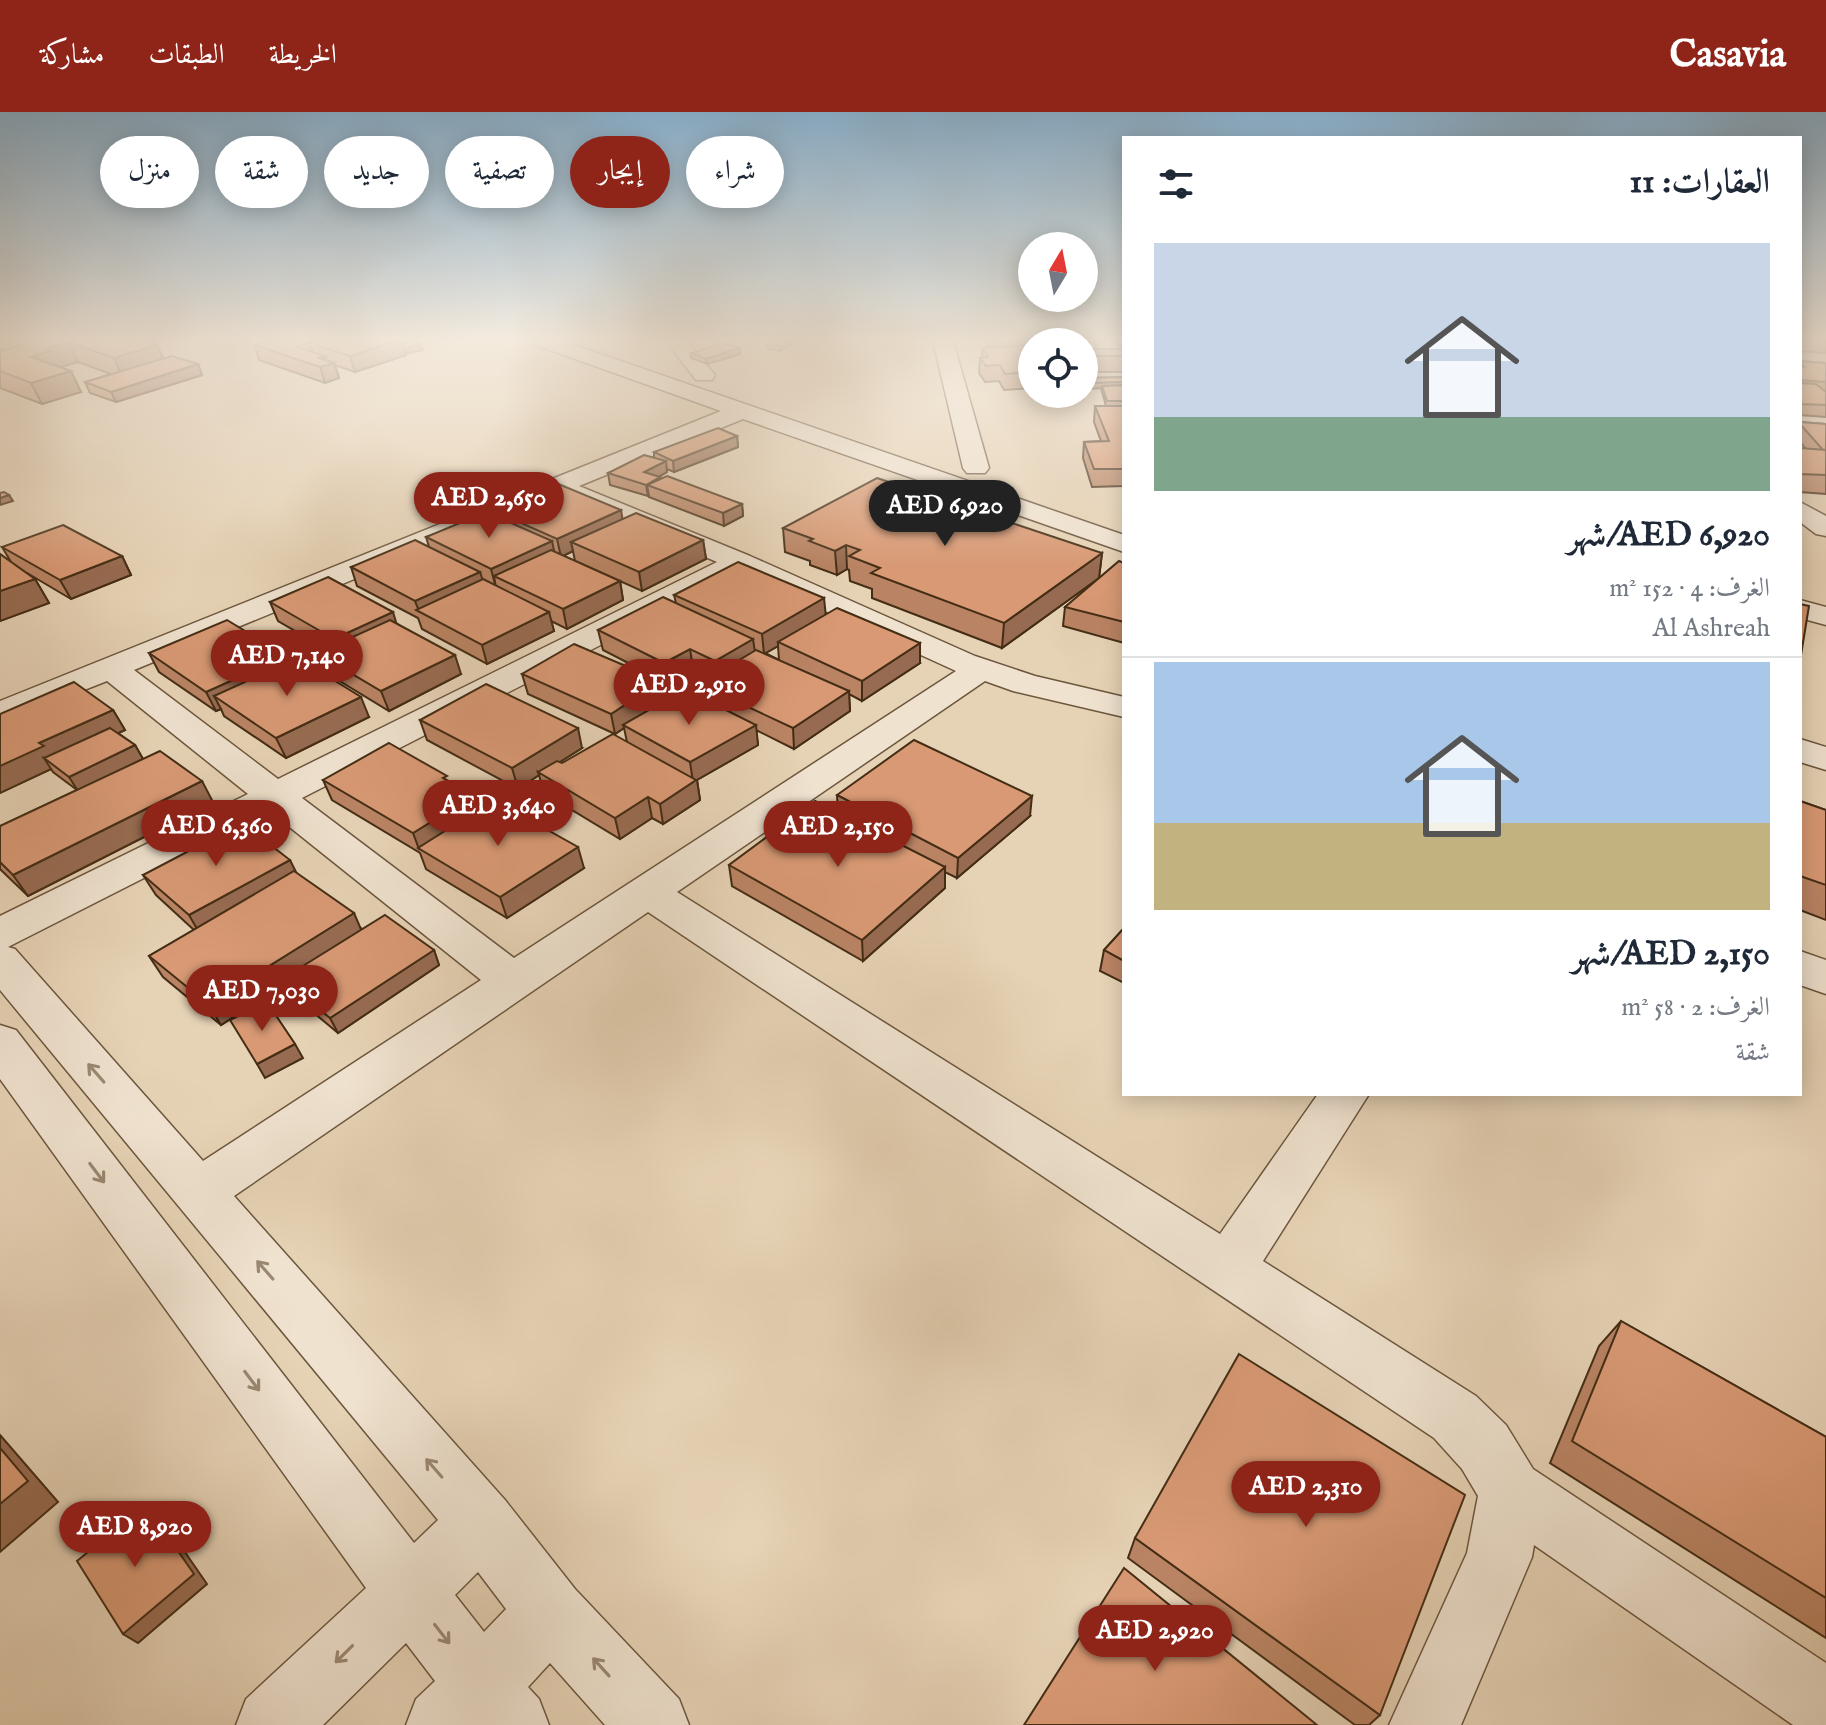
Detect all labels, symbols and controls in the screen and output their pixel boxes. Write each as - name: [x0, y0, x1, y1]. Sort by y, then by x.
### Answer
- text: Casavia: [1670, 32, 1786, 80]
- text: مشاركة: [40, 38, 104, 73]
- text: الطبقات: [148, 38, 225, 73]
- text: الخريطة: [269, 38, 337, 73]
- chip: منزل: [100, 136, 199, 208]
- chip: شقة: [215, 136, 308, 208]
- chip: جديد: [324, 136, 429, 208]
- chip: تصفية: [445, 136, 554, 208]
- chip: إيجار: [570, 136, 670, 208]
- chip: شراء: [686, 136, 784, 208]
- text: العقارات: 11: [1629, 161, 1770, 204]
- icon: filters: [1154, 162, 1198, 206]
- north arrow: [1018, 232, 1098, 312]
- map controls: [1018, 232, 1098, 408]
- icon: home: [1390, 295, 1534, 439]
- button: locate: [1018, 328, 1098, 408]
- pin: AED 2,650: [397, 472, 581, 540]
- pin: AED 6,920: [853, 480, 1037, 548]
- text: AED 2,650: [432, 481, 546, 514]
- text: AED 6,920: [887, 489, 1003, 522]
- text: AED 6,920/شهر: [1567, 514, 1770, 557]
- text: الغرف: 4 · 152 m²: [1609, 572, 1770, 605]
- text: Al Ashreah: [1653, 612, 1770, 645]
- pin: AED 7,140: [195, 630, 379, 698]
- text: AED 7,140: [229, 639, 345, 672]
- pin: AED 2,910: [597, 659, 781, 727]
- text: AED 2,910: [632, 668, 746, 701]
- icon: home: [1390, 714, 1534, 858]
- pin: AED 3,640: [406, 780, 590, 848]
- text: AED 3,640: [440, 789, 556, 822]
- pin: AED 6,360: [124, 800, 308, 868]
- pin: AED 2,150: [746, 801, 930, 869]
- text: AED 6,360: [159, 809, 273, 842]
- text: AED 2,150: [781, 810, 895, 843]
- text: AED 2,150/شهر: [1572, 933, 1770, 976]
- pin: AED 7,030: [170, 965, 354, 1033]
- text: AED 7,030: [204, 974, 320, 1007]
- text: الغرف: 2 · 58 m²: [1621, 991, 1770, 1024]
- text: شقة: [1736, 1036, 1770, 1069]
- one-way arrow: [87, 1063, 105, 1083]
- one-way arrow: [88, 1162, 105, 1183]
- one-way arrow: [256, 1260, 274, 1281]
- one-way arrow: [244, 1370, 261, 1392]
- one-way arrow: [425, 1458, 443, 1478]
- pin: AED 2,310: [1214, 1461, 1398, 1529]
- text: AED 2,310: [1249, 1470, 1363, 1503]
- pin: AED 8,920: [43, 1501, 227, 1569]
- text: AED 8,920: [77, 1510, 193, 1543]
- pin: AED 2,920: [1063, 1605, 1247, 1673]
- text: AED 2,920: [1096, 1614, 1214, 1647]
- one-way arrow: [433, 1623, 450, 1644]
- one-way arrow: [335, 1644, 354, 1663]
- one-way arrow: [592, 1658, 610, 1678]

